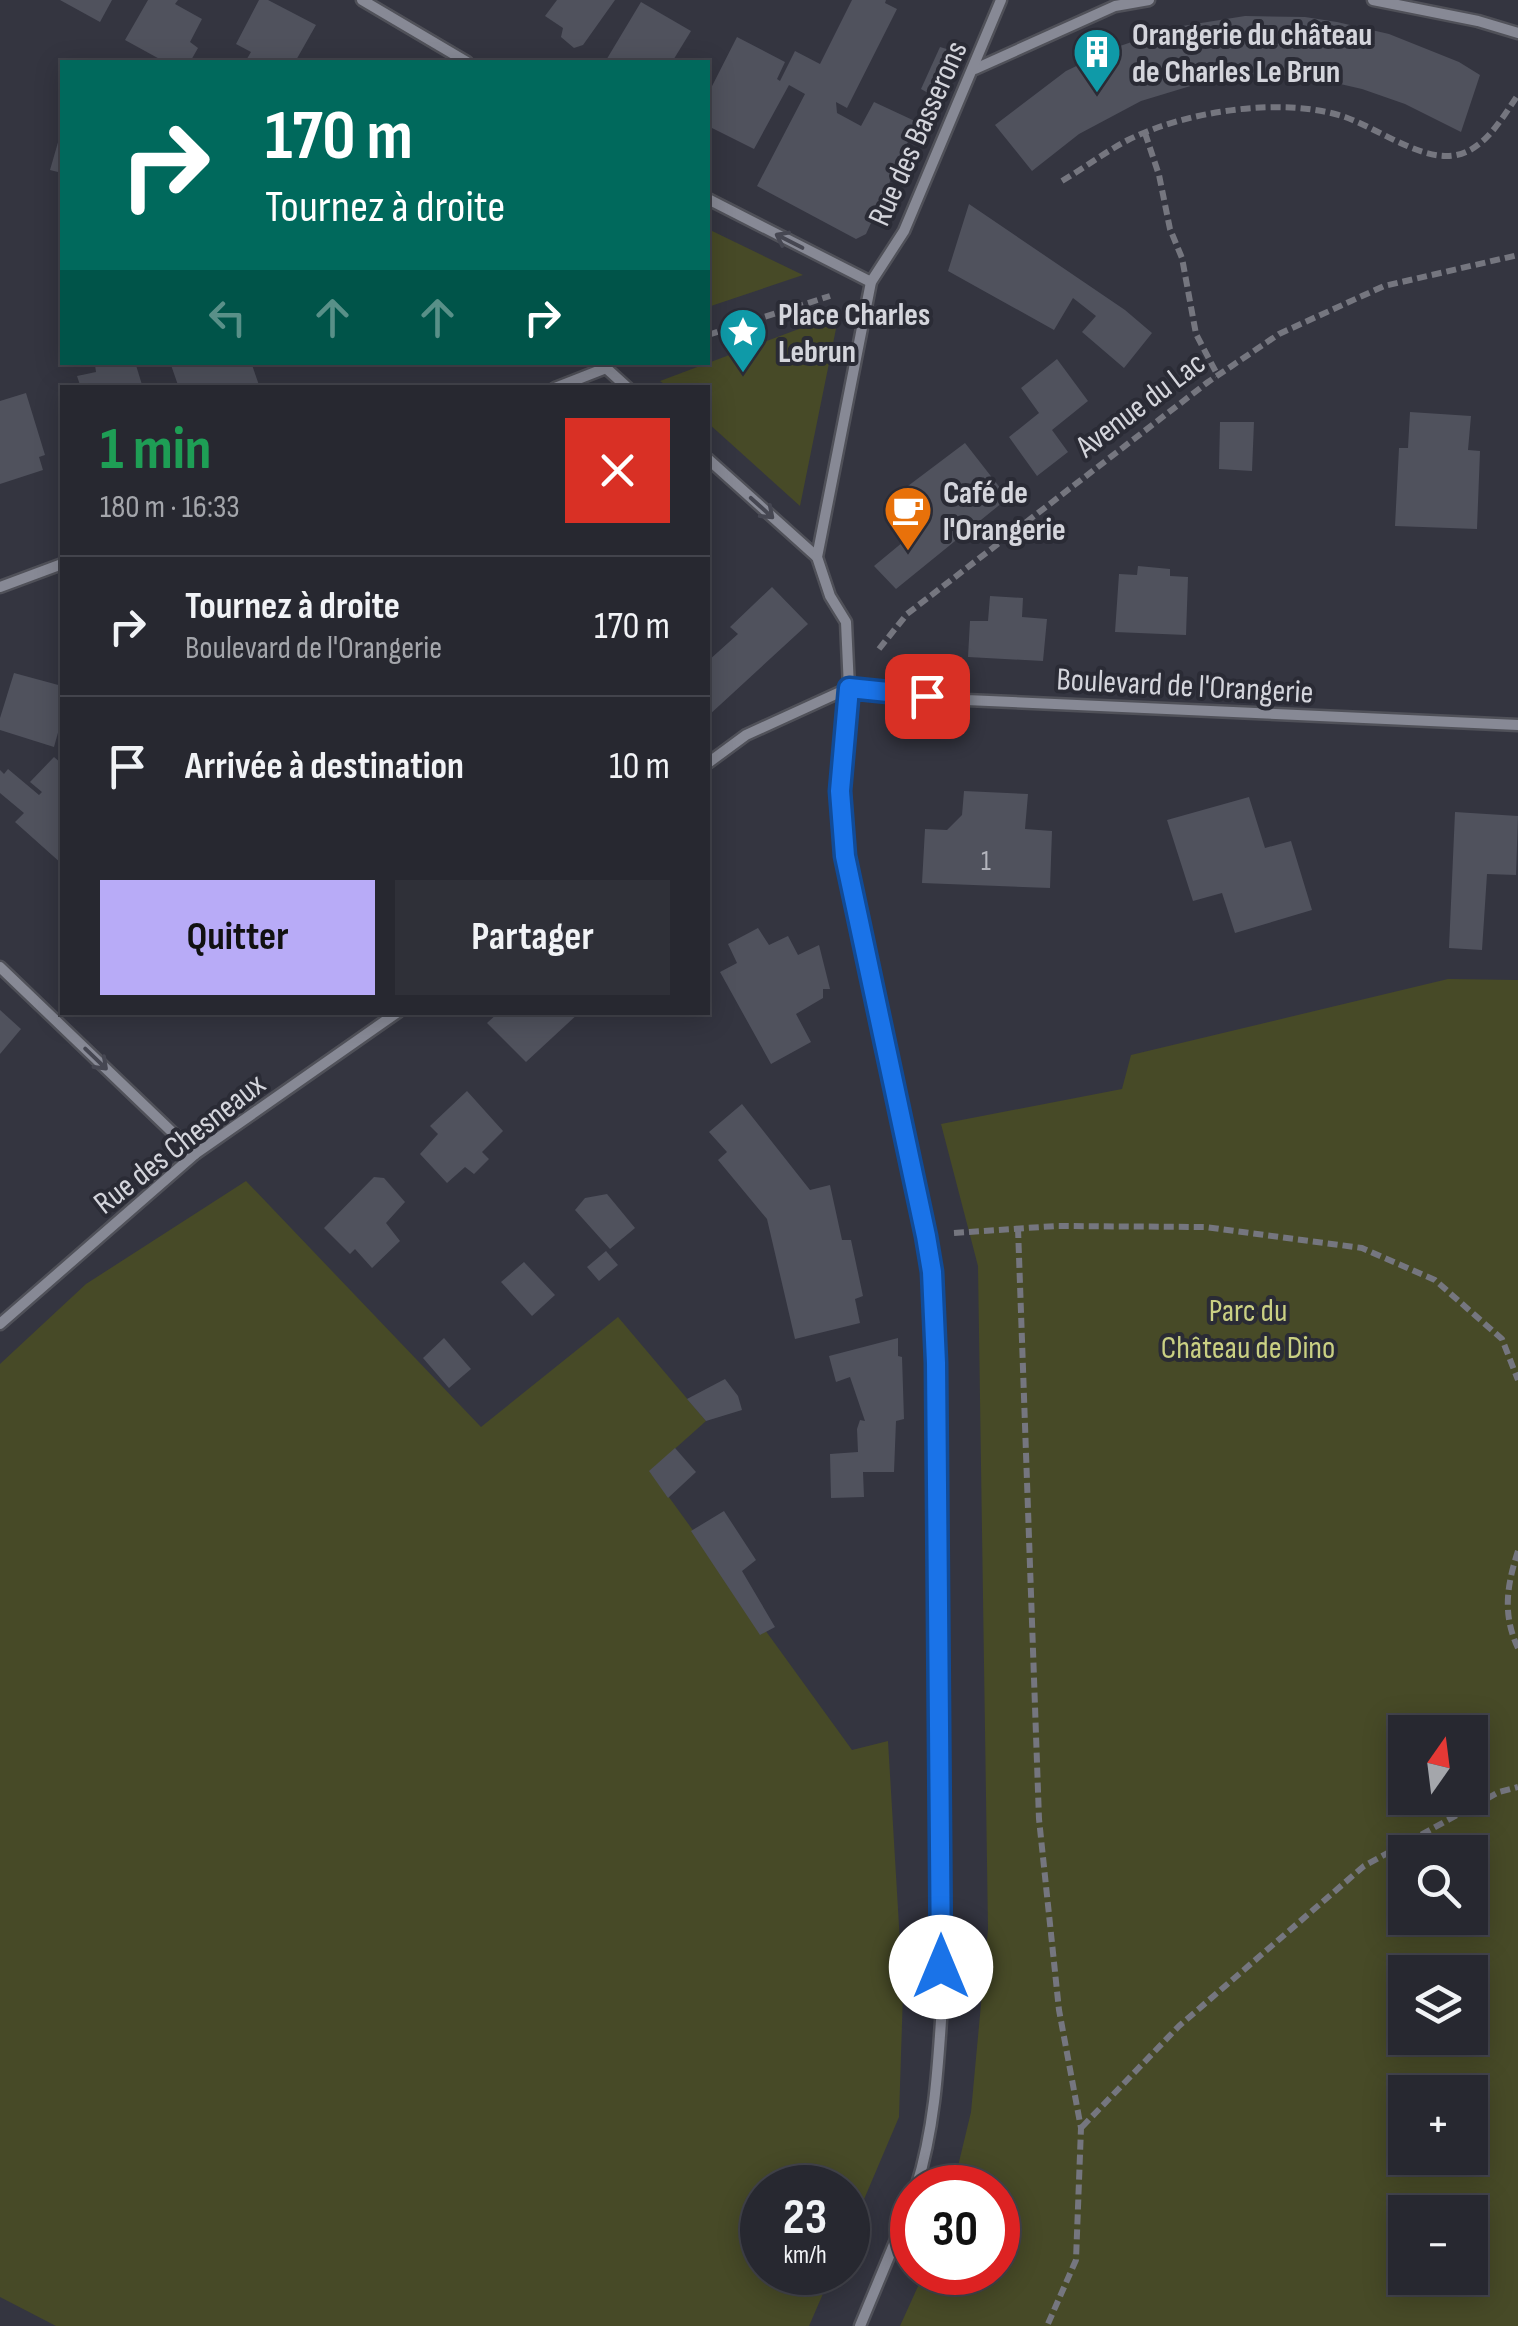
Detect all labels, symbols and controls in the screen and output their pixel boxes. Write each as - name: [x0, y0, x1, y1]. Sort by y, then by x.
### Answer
- place label: Orangerie du château de Charles Le Brun: [1132, 16, 1372, 92]
- building icon: Orangerie du château de Charles Le Brun: [1071, 26, 1123, 94]
- street label: Rue des Basserons: [860, 35, 976, 232]
- text: 170 m: [265, 95, 413, 179]
- icon: right: [100, 100, 230, 230]
- text: Tournez à droite: [265, 180, 505, 235]
- one-way arrow: [775, 231, 805, 250]
- icon: left: [200, 290, 255, 345]
- icon: ahead: [305, 290, 360, 345]
- icon: ahead: [410, 290, 465, 345]
- icon: right: [515, 290, 570, 345]
- place label: Place Charles Lebrun: [778, 296, 930, 372]
- place icon: Place Charles Lebrun: [717, 306, 769, 374]
- street label: Avenue du Lac: [1068, 344, 1213, 467]
- text: 1 min: [100, 414, 212, 486]
- button: close: [565, 418, 670, 523]
- place label: Café de l'Orangerie: [943, 474, 1066, 550]
- cafe icon: Café de l'Orangerie: [882, 484, 934, 552]
- text: 180 m · 16:33: [100, 488, 240, 527]
- one-way arrow: [749, 497, 774, 520]
- text: Tournez à droite: [185, 584, 400, 629]
- icon: right: [100, 599, 155, 654]
- text: 170 m: [594, 604, 670, 649]
- text: Boulevard de l'Orangerie: [185, 629, 442, 668]
- pin: [885, 654, 970, 739]
- street label: Boulevard de l'Orangerie: [1056, 660, 1314, 713]
- icon: arrive: [900, 669, 955, 724]
- icon: arrive: [100, 739, 155, 794]
- text: Arrivée à destination: [185, 744, 464, 789]
- text: 10 m: [609, 744, 670, 789]
- house number: 1: [981, 845, 991, 878]
- button: Quitter: [100, 880, 375, 995]
- button: Partager: [395, 880, 670, 995]
- one-way arrow: [83, 1047, 107, 1071]
- street label: Rue des Chesneaux: [86, 1065, 273, 1223]
- park label: Parc du Château de Dino: [1161, 1292, 1335, 1368]
- north arrow: [1388, 1715, 1488, 1815]
- map controls: [1388, 1715, 1488, 2295]
- button: search: [1388, 1835, 1488, 1935]
- position arrow: [889, 1915, 993, 2019]
- button: layers: [1388, 1955, 1488, 2055]
- button: +: [1388, 2075, 1488, 2175]
- speed limit sign: 30: [890, 2165, 1020, 2295]
- text: 23: [783, 2188, 827, 2248]
- button: −: [1388, 2195, 1488, 2295]
- text: km/h: [783, 2240, 827, 2271]

